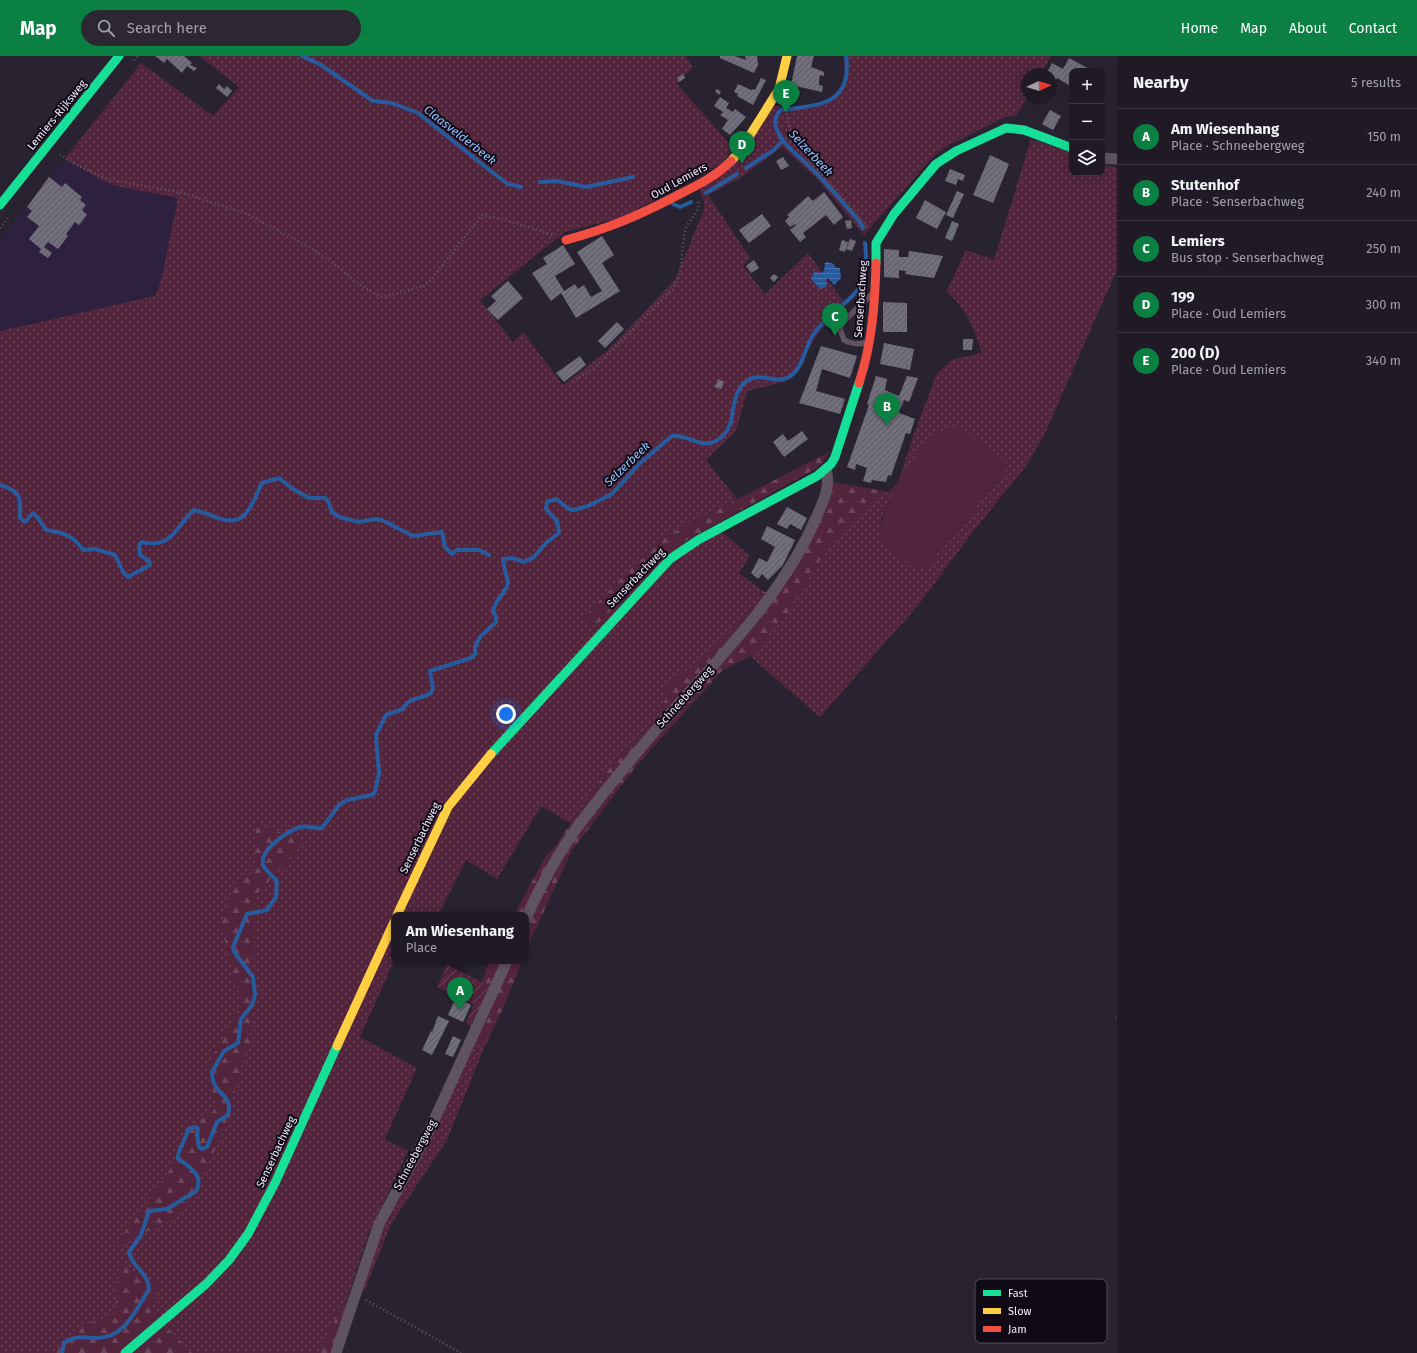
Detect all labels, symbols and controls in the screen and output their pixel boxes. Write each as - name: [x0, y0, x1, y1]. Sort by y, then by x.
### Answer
- search box: [81, 10, 361, 46]
- text: Map: [20, 17, 57, 40]
- icon: search: [95, 17, 117, 39]
- text: Search here: [127, 19, 207, 37]
- text: Home: [1181, 20, 1218, 37]
- text: Map: [1240, 20, 1267, 37]
- text: About: [1289, 20, 1327, 37]
- text: Contact: [1349, 20, 1397, 37]
- north arrow: [1021, 68, 1057, 104]
- map controls: [1069, 68, 1105, 176]
- button: +: [1069, 68, 1105, 104]
- text: Nearby: [1133, 72, 1188, 93]
- text: 5 results: [1351, 75, 1401, 90]
- street label: Lemiers-Rijksweg: [25, 77, 89, 153]
- pin: E: [773, 80, 799, 113]
- water label: Claasvelderbeek: [421, 102, 499, 168]
- button: −: [1069, 104, 1105, 140]
- text: Am Wiesenhang: [1171, 120, 1279, 138]
- water label: Selzerbeek: [785, 126, 836, 179]
- text: A: [1142, 129, 1150, 144]
- text: 150 m: [1367, 129, 1401, 144]
- pin: D: [729, 131, 755, 164]
- text: Place · Schneebergweg: [1171, 138, 1305, 153]
- button: layers: [1069, 140, 1105, 176]
- street label: Oud Lemiers: [649, 160, 709, 202]
- text: Stutenhof: [1171, 176, 1239, 194]
- text: B: [1142, 185, 1150, 200]
- text: 240 m: [1366, 185, 1401, 200]
- text: Place · Senserbachweg: [1171, 194, 1304, 209]
- text: Lemiers: [1171, 232, 1225, 250]
- text: C: [1142, 241, 1150, 256]
- text: 250 m: [1366, 241, 1401, 256]
- text: Bus stop · Senserbachweg: [1171, 250, 1324, 265]
- street label: Senserbachweg: [852, 260, 870, 338]
- text: 199: [1171, 288, 1195, 306]
- text: D: [1142, 297, 1150, 312]
- text: 300 m: [1365, 297, 1401, 312]
- pin: C: [822, 303, 848, 336]
- text: Place · Oud Lemiers: [1171, 306, 1286, 321]
- text: 200 (D): [1171, 344, 1219, 362]
- text: E: [1143, 353, 1149, 368]
- text: 340 m: [1366, 353, 1401, 368]
- text: Place · Oud Lemiers: [1171, 362, 1286, 377]
- pin: B: [874, 393, 900, 426]
- water label: Selzerbeek: [601, 439, 653, 490]
- street label: Senserbachweg: [604, 545, 668, 610]
- street label: Schneebergweg: [654, 663, 716, 730]
- your location: [496, 704, 516, 724]
- street label: Senserbachweg: [397, 800, 443, 876]
- popup: [391, 912, 529, 964]
- text: Am Wiesenhang: [406, 922, 514, 940]
- text: Place: [406, 940, 437, 955]
- pin: A: [447, 977, 473, 1010]
- street label: Senserbachweg: [254, 1114, 298, 1190]
- street label: Schneebergweg: [391, 1117, 439, 1193]
- legend: [975, 1279, 1107, 1343]
- text: Fast: [1008, 1287, 1028, 1300]
- text: Slow: [1008, 1305, 1032, 1318]
- text: Jam: [1008, 1323, 1027, 1336]

